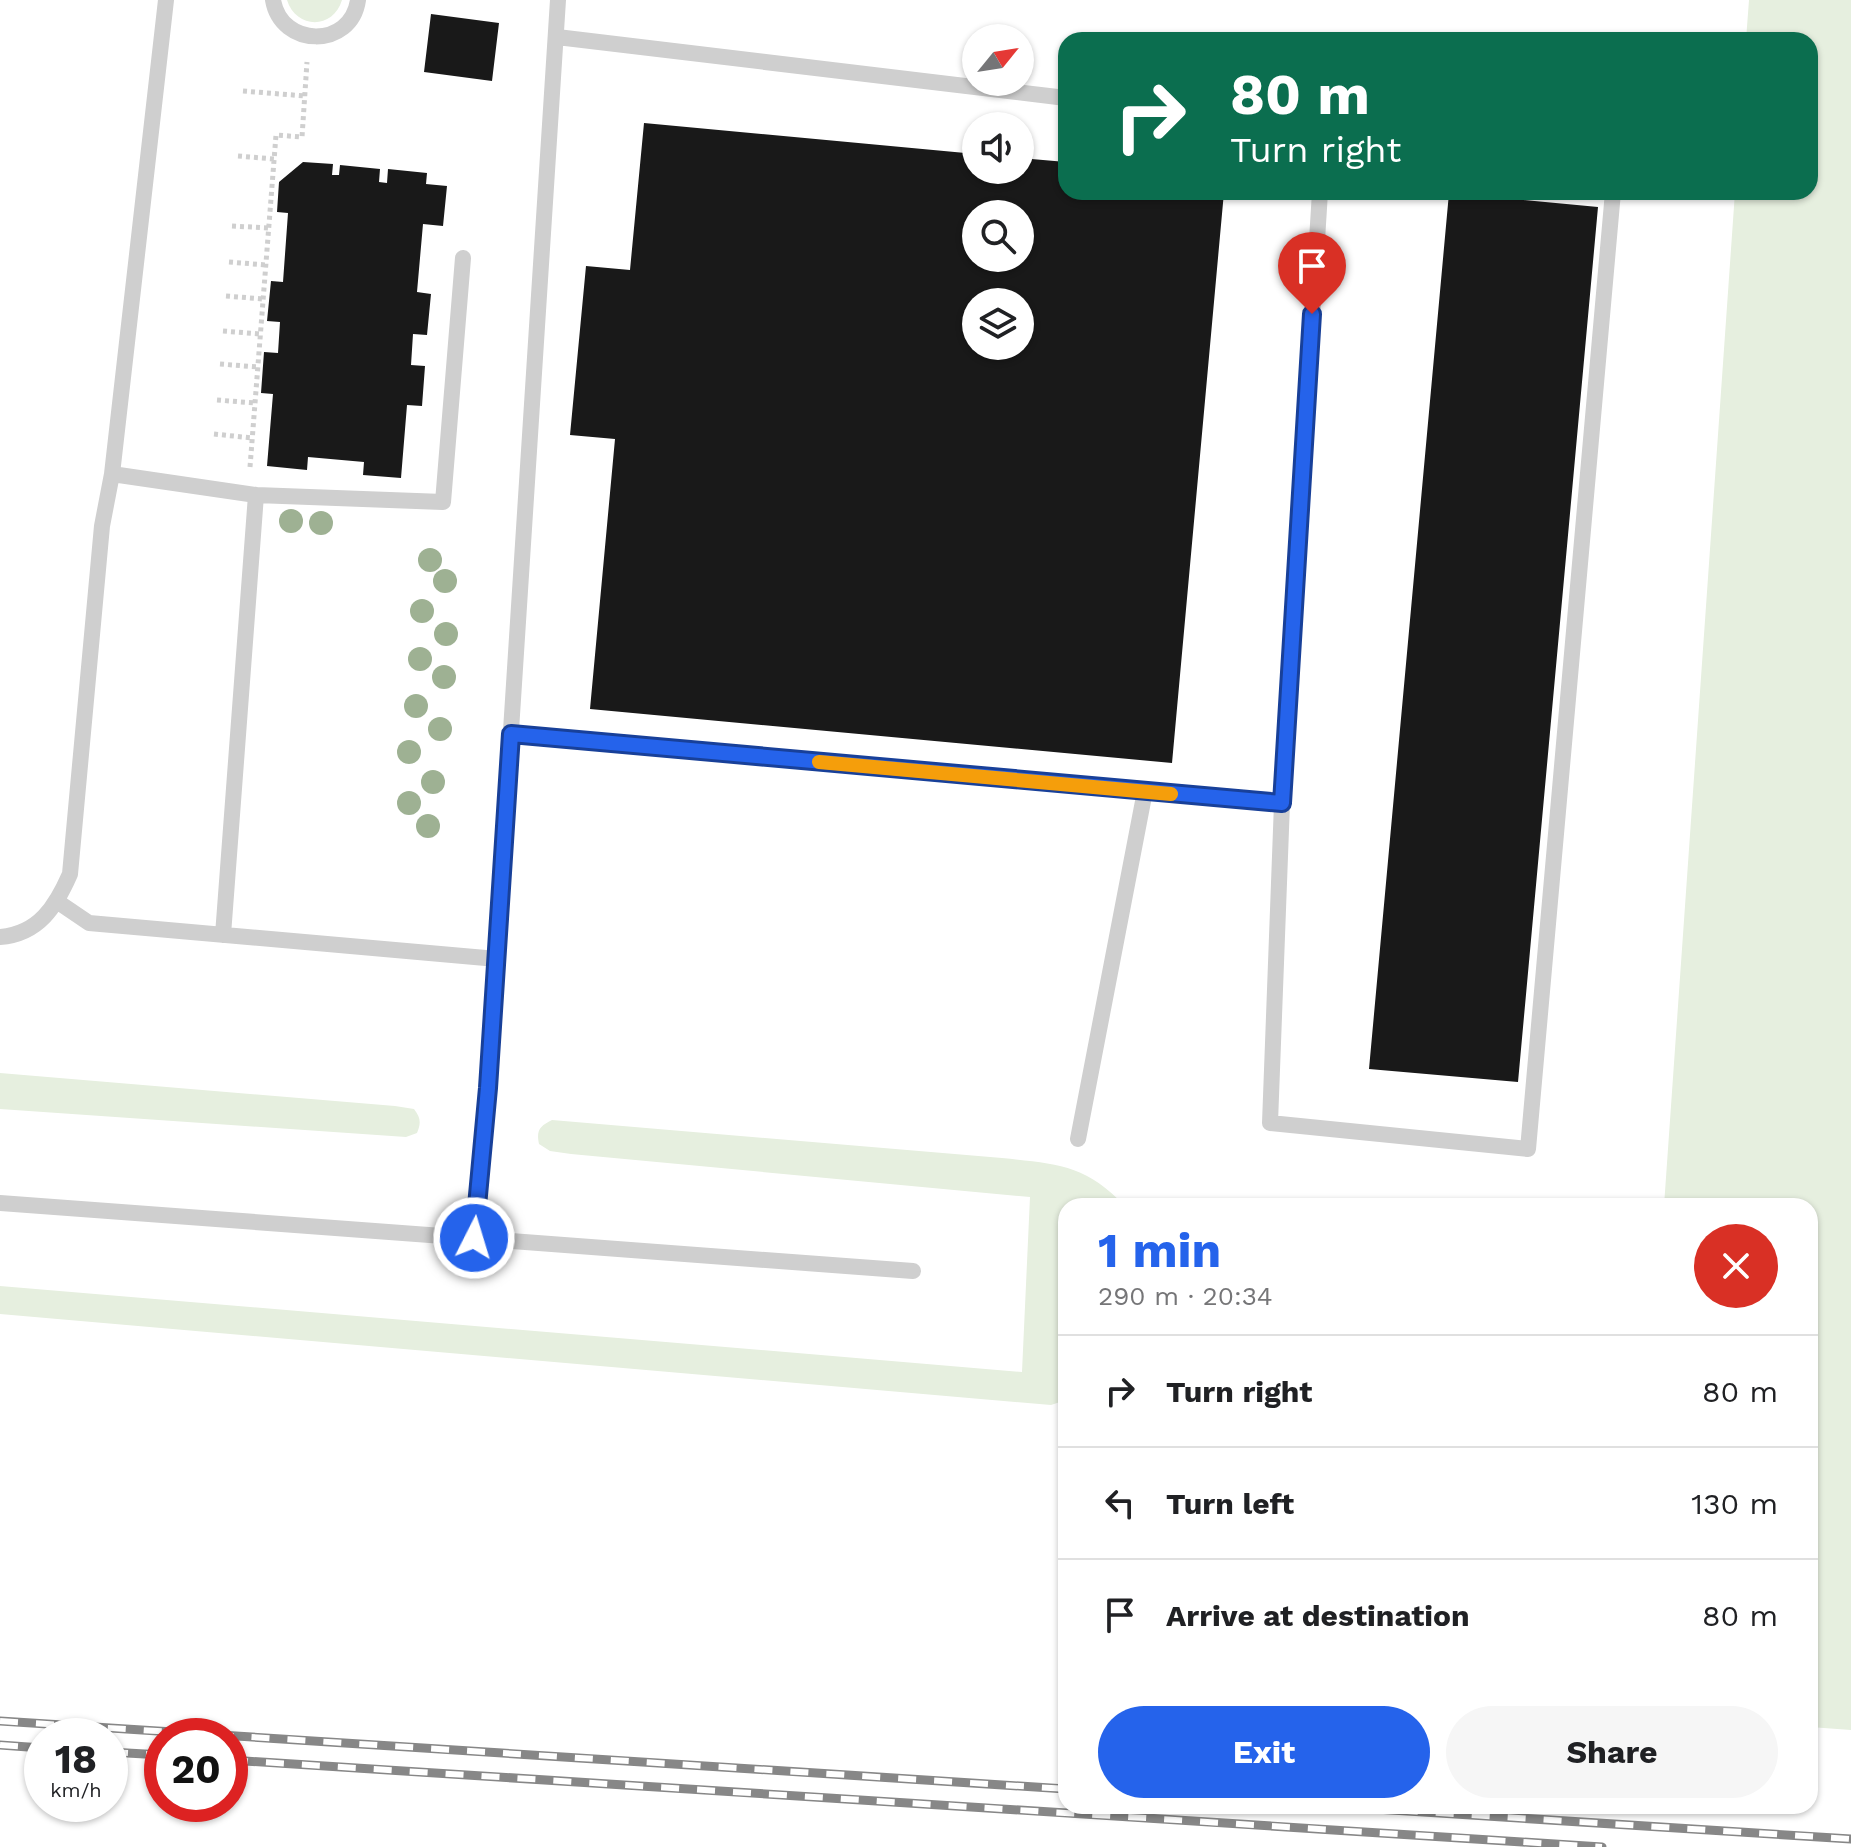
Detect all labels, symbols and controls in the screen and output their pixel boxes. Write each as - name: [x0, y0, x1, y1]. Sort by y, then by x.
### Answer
- north arrow: [962, 24, 1034, 96]
- map controls: [962, 24, 1034, 360]
- text: 80 m: [1230, 62, 1370, 128]
- icon: right: [1098, 64, 1202, 168]
- button: sound: [962, 112, 1034, 184]
- text: Turn right: [1230, 129, 1401, 171]
- button: search: [962, 200, 1034, 272]
- pin: [1278, 232, 1346, 314]
- icon: arrive: [1290, 244, 1334, 288]
- button: layers: [962, 288, 1034, 360]
- position arrow: [432, 1196, 516, 1280]
- text: 1 min: [1098, 1222, 1221, 1279]
- button: close: [1694, 1224, 1778, 1308]
- text: 290 m · 20:34: [1098, 1281, 1273, 1311]
- icon: right: [1098, 1369, 1142, 1413]
- text: Turn right: [1166, 1374, 1312, 1409]
- text: 80 m: [1702, 1374, 1778, 1409]
- icon: left: [1098, 1481, 1142, 1525]
- text: Turn left: [1166, 1486, 1294, 1521]
- text: 130 m: [1691, 1486, 1778, 1521]
- icon: arrive: [1098, 1593, 1142, 1637]
- text: Arrive at destination: [1166, 1598, 1470, 1633]
- text: 80 m: [1702, 1598, 1778, 1633]
- button: Exit: [1098, 1706, 1430, 1798]
- button: Share: [1446, 1706, 1778, 1798]
- speed limit sign: 20: [144, 1718, 248, 1822]
- text: 18: [55, 1736, 97, 1783]
- text: km/h: [50, 1778, 102, 1802]

